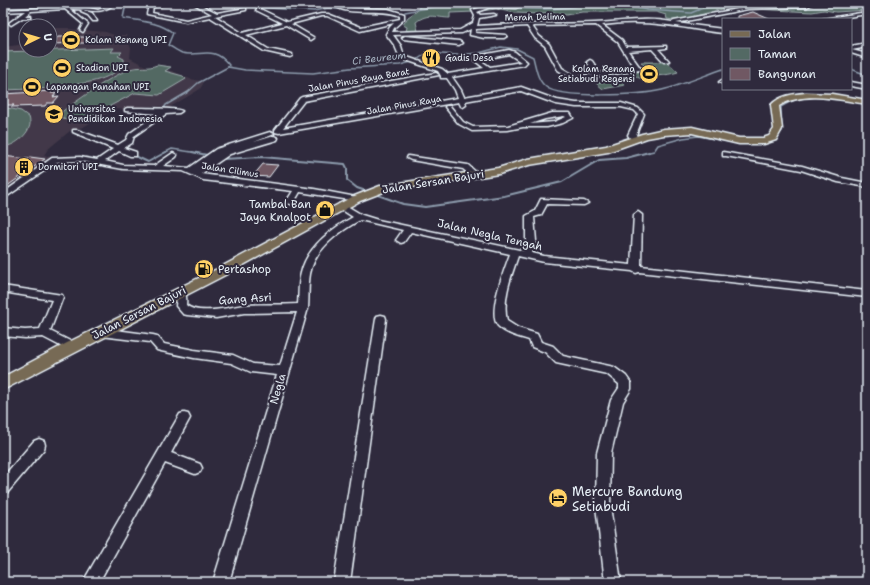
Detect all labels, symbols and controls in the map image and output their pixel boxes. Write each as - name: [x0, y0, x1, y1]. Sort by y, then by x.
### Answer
- street label: Merah Delima: [505, 10, 566, 24]
- north arrow: [18, 18, 58, 58]
- legend: [722, 18, 852, 90]
- text: Jalan: [758, 26, 791, 42]
- sports icon: Kolam Renang UPI: [60, 29, 82, 51]
- text: U: [40, 33, 55, 42]
- place label: Kolam Renang UPI: [85, 34, 167, 46]
- text: Taman: [758, 46, 797, 62]
- restaurant icon: Gadis Desa: [420, 47, 442, 69]
- water label: Ci Beureum: [351, 48, 407, 68]
- place label: Gadis Desa: [445, 52, 494, 64]
- sports icon: Stadion UPI: [51, 57, 73, 79]
- place label: Stadion UPI: [76, 62, 128, 74]
- place label: Kolam Renang Setiabudi Regensi: [558, 63, 635, 85]
- sports icon: Kolam Renang Setiabudi Regensi: [638, 63, 660, 85]
- street label: Jalan Pinus Raya Barat: [308, 65, 411, 95]
- text: Bangunan: [758, 66, 816, 82]
- sports icon: Lapangan Panahan UPI: [21, 76, 43, 98]
- place label: Lapangan Panahan UPI: [46, 81, 149, 93]
- street label: Jalan Pinus Raya: [366, 92, 443, 117]
- school or university icon: Universitas Pendidikan Indonesia: [43, 103, 65, 125]
- place label: Universitas Pendidikan Indonesia: [68, 103, 163, 125]
- building icon: Dormitori UPI: [13, 156, 35, 178]
- street label: Jalan Cilimus: [200, 160, 260, 180]
- place label: Dormitori UPI: [38, 161, 98, 173]
- street label: Jalan Sersan Bajuri: [381, 167, 485, 197]
- place label: Tambal Ban Jaya Knalpot: [240, 197, 311, 225]
- shop icon: Tambal Ban Jaya Knalpot: [314, 199, 336, 221]
- street label: Jalan Negla Tengah: [436, 216, 544, 254]
- fuel station icon: Pertashop: [193, 258, 215, 280]
- place label: Pertashop: [218, 262, 271, 277]
- street label: Jalan Sersan Bajuri: [90, 283, 188, 343]
- street label: Gang Asri: [218, 290, 272, 308]
- street label: Negla: [266, 372, 290, 406]
- place label: Mercure Bandung Setiabudi: [572, 483, 683, 515]
- hotel icon: Mercure Bandung Setiabudi: [547, 487, 569, 509]

